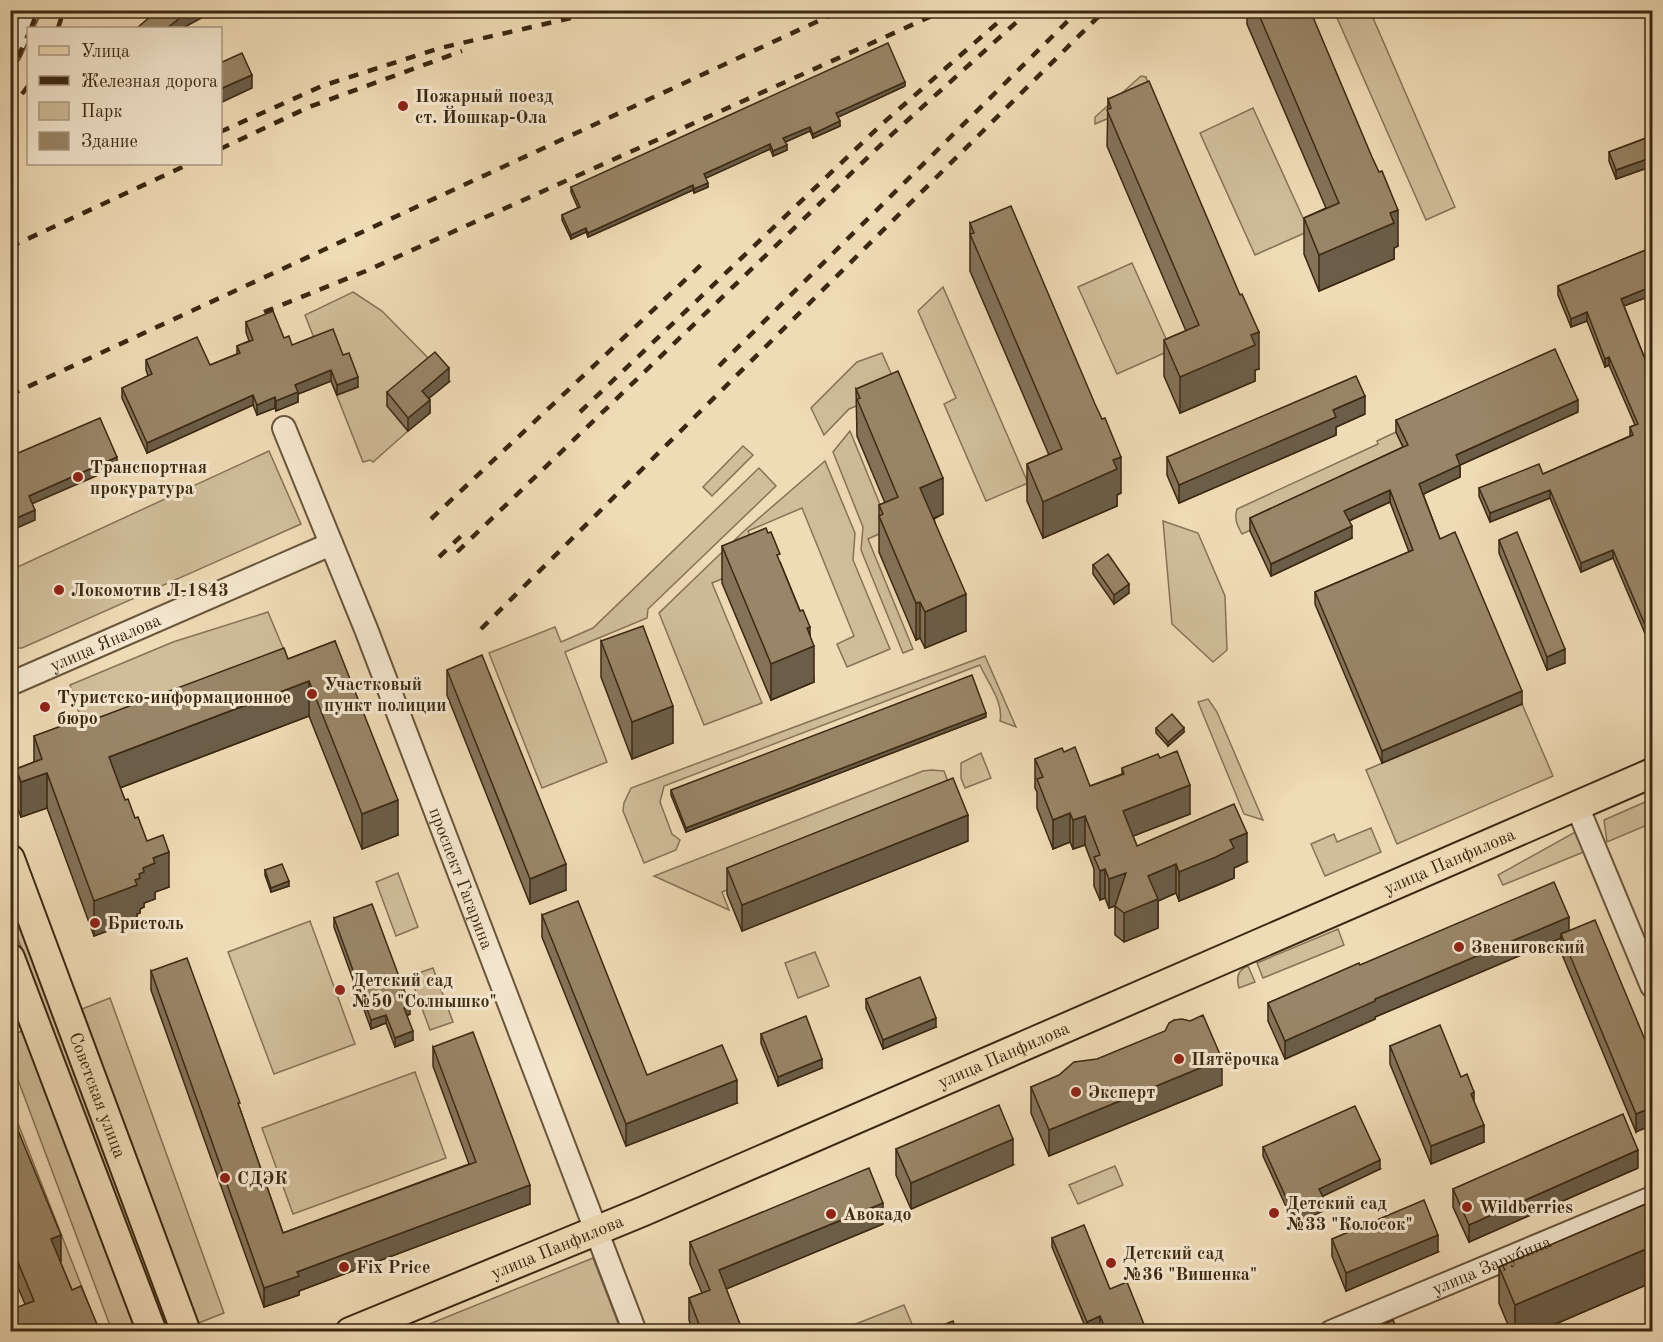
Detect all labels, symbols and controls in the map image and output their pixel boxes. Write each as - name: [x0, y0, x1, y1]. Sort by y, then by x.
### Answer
- legend: [27, 27, 222, 165]
- text: Улица: [81, 43, 130, 61]
- text: Железная дорога: [81, 73, 218, 91]
- place label: Пожарный поезд ст. Йошкар-Ола: [415, 88, 553, 127]
- marker: Пожарный поезд ст. Йошкар-Ола: [396, 99, 410, 113]
- text: Парк: [81, 103, 122, 121]
- text: Здание: [81, 133, 138, 151]
- place label: Транспортная прокуратура: [90, 459, 207, 498]
- marker: Транспортная прокуратура: [71, 470, 85, 484]
- place label: Локомотив Л-1843: [71, 582, 229, 600]
- marker: Локомотив Л-1843: [52, 583, 66, 597]
- street label: улица Яналова: [48, 611, 164, 675]
- place label: Участковый пункт полиции: [324, 676, 447, 715]
- marker: Участковый пункт полиции: [305, 687, 319, 701]
- place label: Туристско-информационное бюро: [57, 689, 291, 728]
- marker: Туристско-информационное бюро: [38, 700, 52, 714]
- street label: проспект Гагарина: [425, 805, 496, 952]
- street label: улица Панфилова: [1381, 826, 1518, 898]
- place label: Бристоль: [107, 915, 184, 933]
- marker: Бристоль: [88, 916, 102, 930]
- place label: Звениговский: [1471, 939, 1585, 957]
- marker: Звениговский: [1452, 940, 1466, 954]
- place label: Детский сад №50 "Солнышко": [352, 972, 497, 1011]
- marker: Детский сад №50 "Солнышко": [333, 983, 347, 997]
- street label: улица Панфилова: [936, 1019, 1072, 1092]
- street label: Советская улица: [65, 1030, 129, 1161]
- place label: Пятёрочка: [1191, 1051, 1279, 1069]
- marker: Пятёрочка: [1172, 1052, 1186, 1066]
- place label: Эксперт: [1088, 1084, 1155, 1102]
- marker: Эксперт: [1069, 1085, 1083, 1099]
- place label: СДЭК: [237, 1170, 287, 1188]
- marker: СДЭК: [218, 1171, 232, 1185]
- place label: Детский сад №33 "Колосок": [1286, 1195, 1413, 1234]
- place label: Wildberries: [1479, 1199, 1573, 1217]
- marker: Wildberries: [1460, 1200, 1474, 1214]
- place label: Авокадо: [843, 1206, 912, 1224]
- marker: Детский сад №33 "Колосок": [1267, 1206, 1281, 1220]
- marker: Авокадо: [824, 1207, 838, 1221]
- street label: улица Панфилова: [489, 1212, 626, 1283]
- street label: улица Зарубина: [1430, 1233, 1554, 1299]
- place label: Детский сад №36 "Вишенка": [1123, 1245, 1257, 1284]
- marker: Детский сад №36 "Вишенка": [1104, 1256, 1118, 1270]
- place label: Fix Price: [356, 1259, 430, 1277]
- marker: Fix Price: [337, 1260, 351, 1274]

